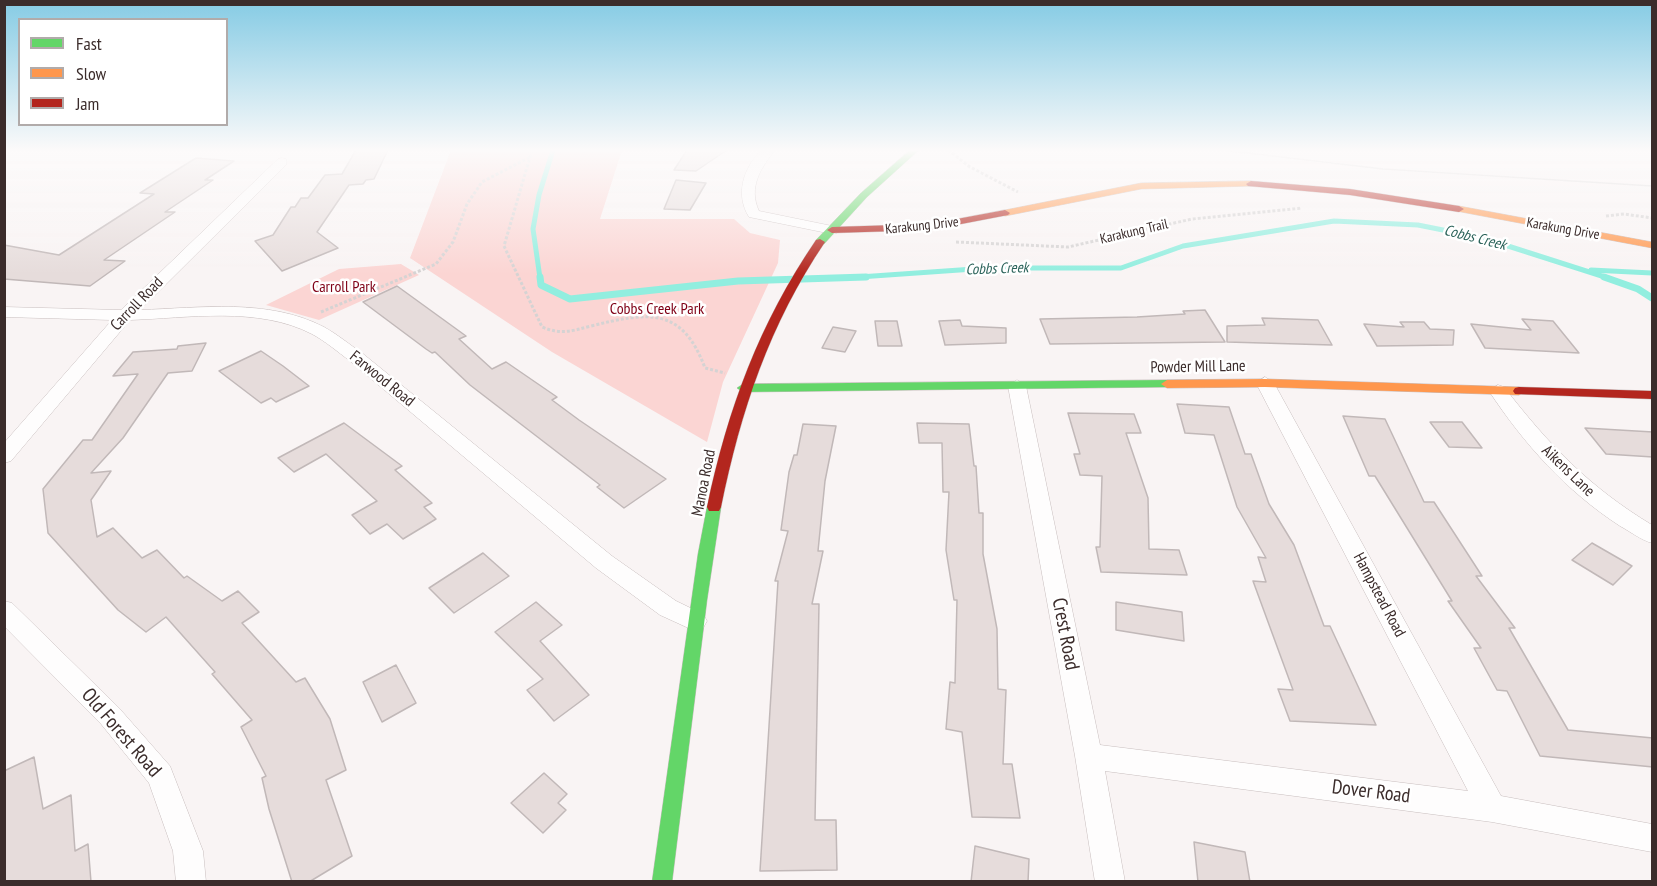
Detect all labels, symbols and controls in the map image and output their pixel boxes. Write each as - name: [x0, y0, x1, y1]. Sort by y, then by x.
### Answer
- legend: [18, 18, 228, 126]
- text: Fast: [76, 32, 102, 55]
- text: Slow: [76, 62, 106, 85]
- text: Jam: [76, 92, 99, 115]
- street label: Karakung Drive: [884, 214, 960, 238]
- street label: Karakung Drive: [1525, 214, 1601, 244]
- street label: Karakung Trail: [1098, 216, 1170, 248]
- water label: Cobbs Creek: [1442, 222, 1508, 254]
- water label: Cobbs Creek: [965, 259, 1029, 279]
- street label: Carroll Road: [107, 273, 167, 335]
- park label: Carroll Park: [312, 277, 376, 297]
- park label: Cobbs Creek Park: [610, 299, 704, 319]
- street label: Farwood Road: [346, 347, 418, 411]
- street label: Powder Mill Lane: [1150, 357, 1246, 377]
- street label: Aikens Lane: [1538, 441, 1598, 501]
- street label: Manoa Road: [688, 448, 720, 518]
- street label: Hampstead Road: [1349, 550, 1409, 640]
- street label: Crest Road: [1046, 596, 1084, 672]
- street label: Old Forest Road: [76, 684, 166, 782]
- street label: Dover Road: [1330, 775, 1412, 809]

